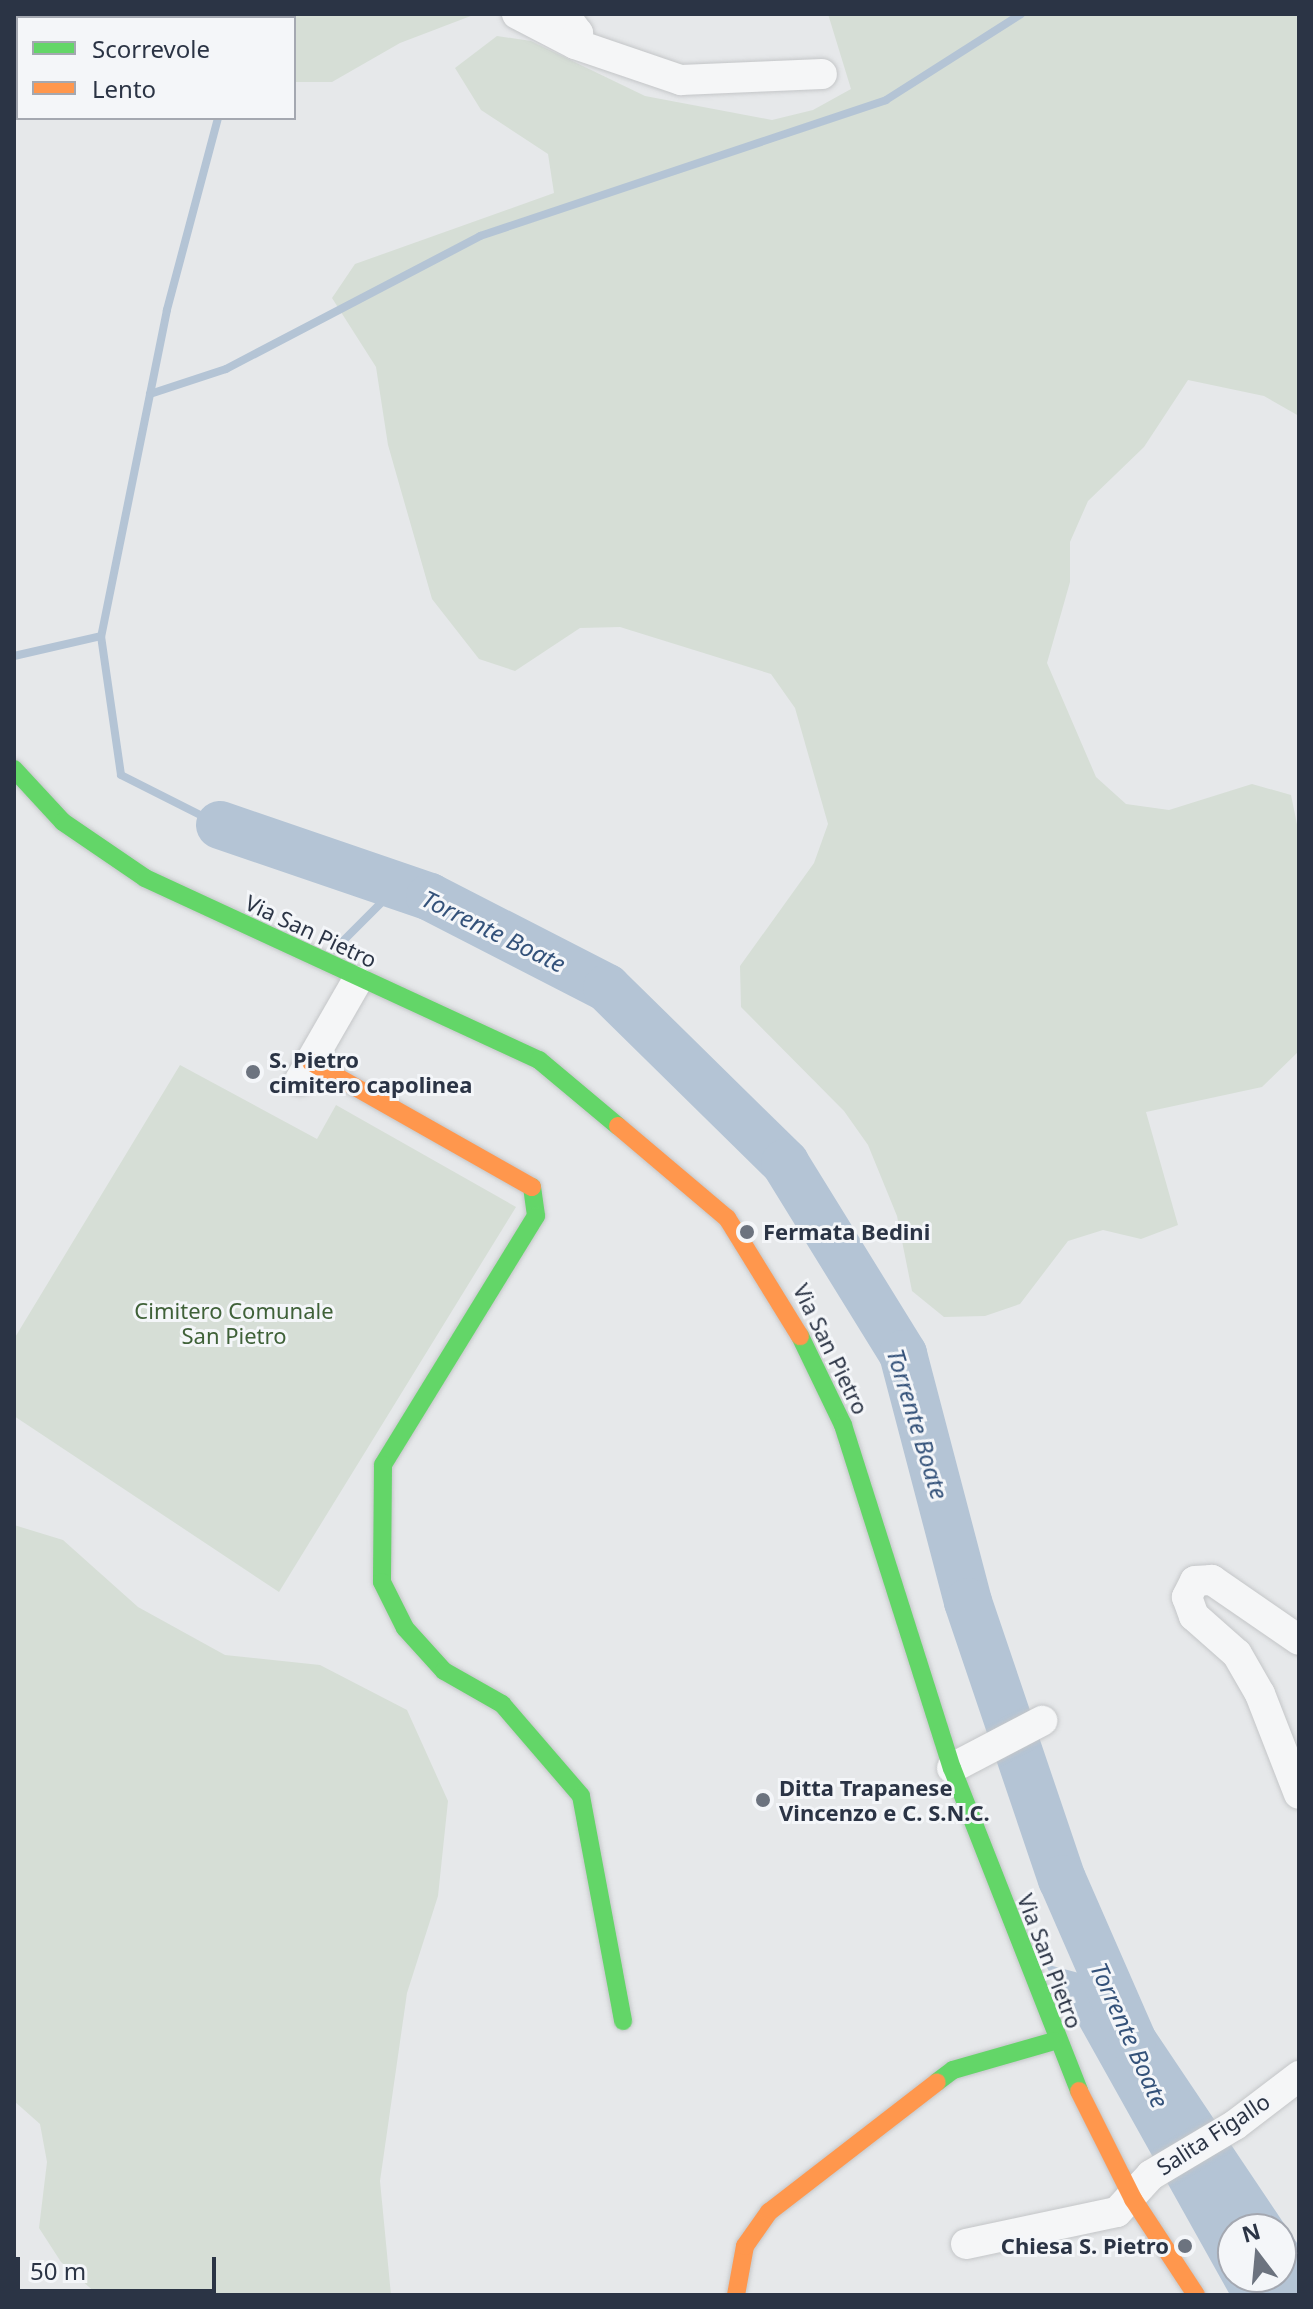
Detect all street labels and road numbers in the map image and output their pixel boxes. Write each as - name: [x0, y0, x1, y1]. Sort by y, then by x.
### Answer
- street label: Via San Pietro: [241, 889, 381, 973]
- street label: Via San Pietro: [788, 1279, 874, 1419]
- street label: Via San Pietro: [1012, 1890, 1088, 2032]
- street label: Salita Figallo: [1152, 2088, 1274, 2180]

